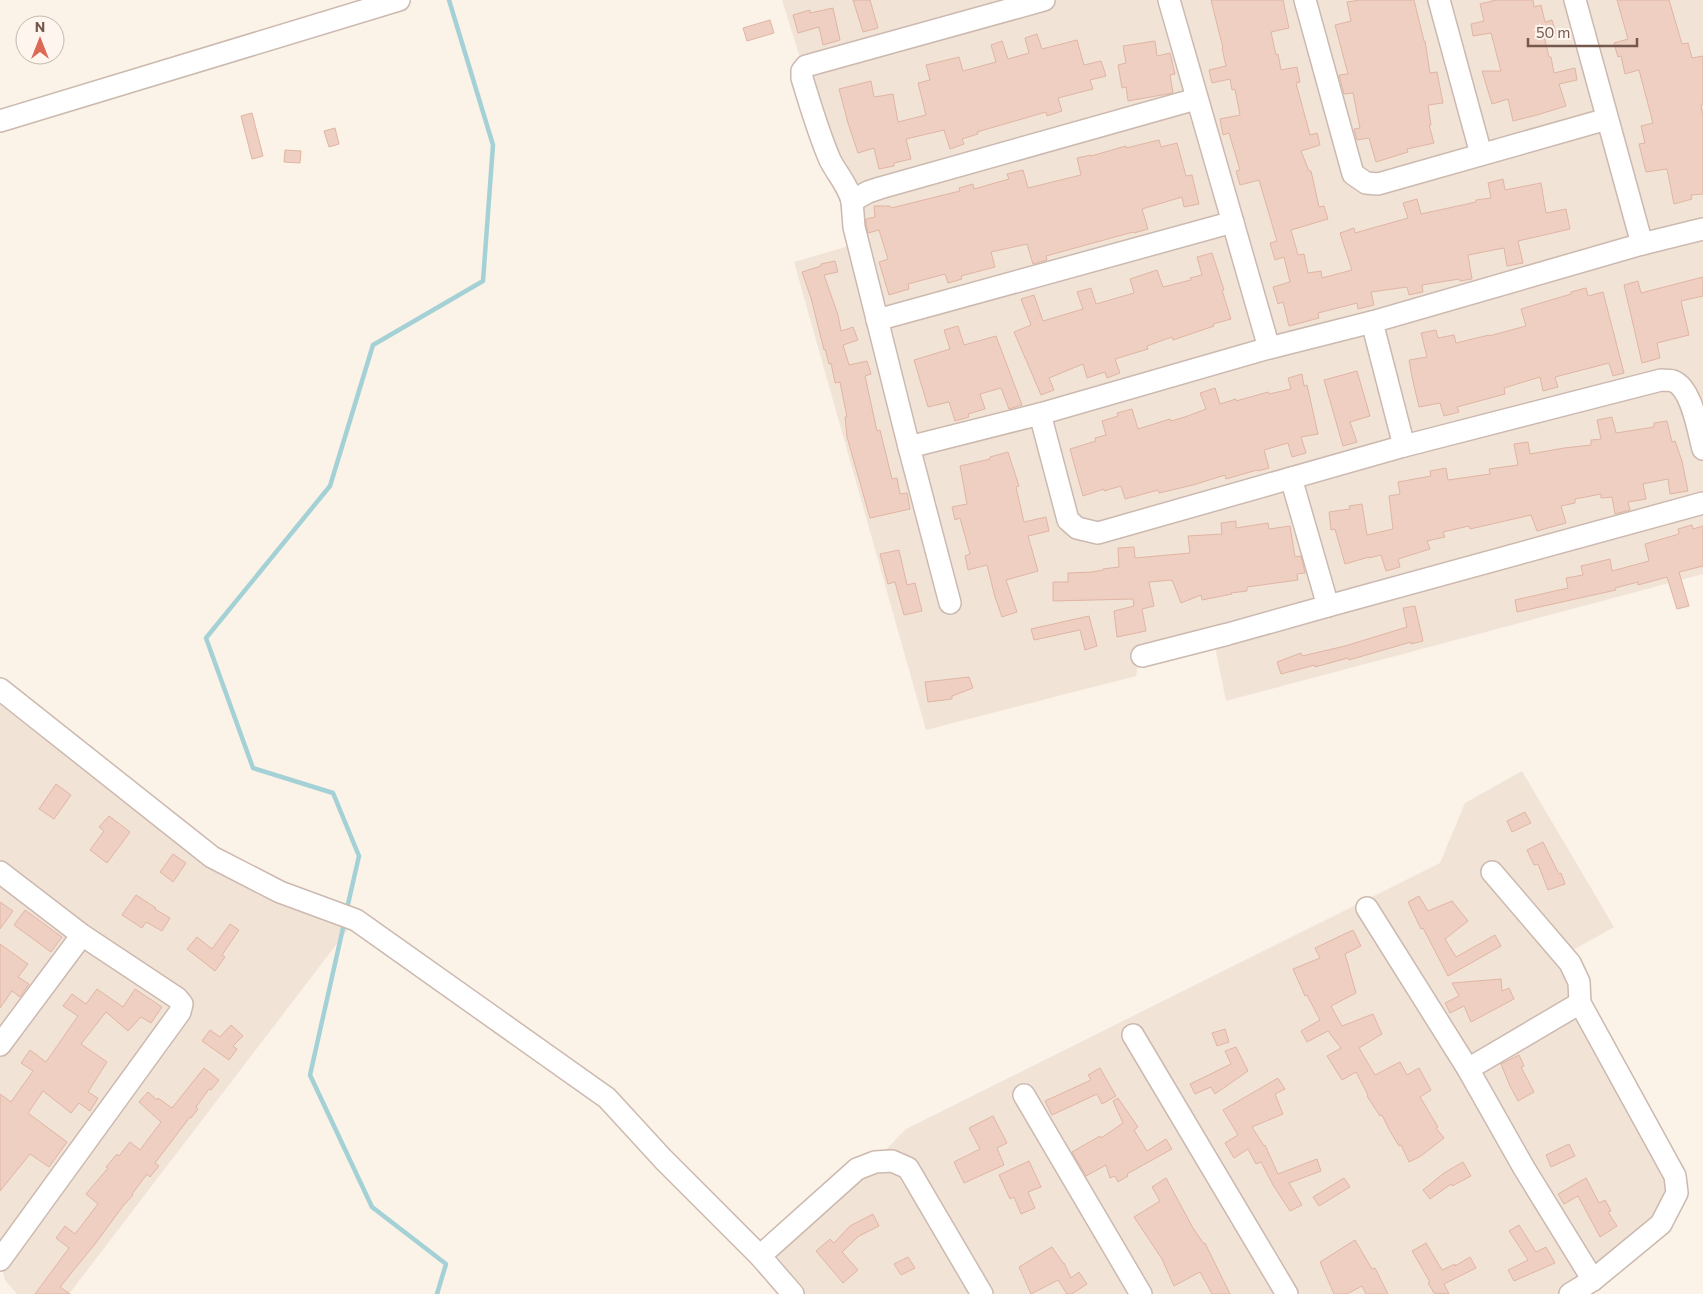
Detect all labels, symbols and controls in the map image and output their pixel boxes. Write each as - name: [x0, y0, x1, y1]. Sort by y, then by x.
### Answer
- north arrow: [15, 15, 65, 65]
- scale bar: [1528, 15, 1637, 47]
- text: N: [35, 18, 45, 35]
- text: 50 m: [1536, 23, 1570, 41]

